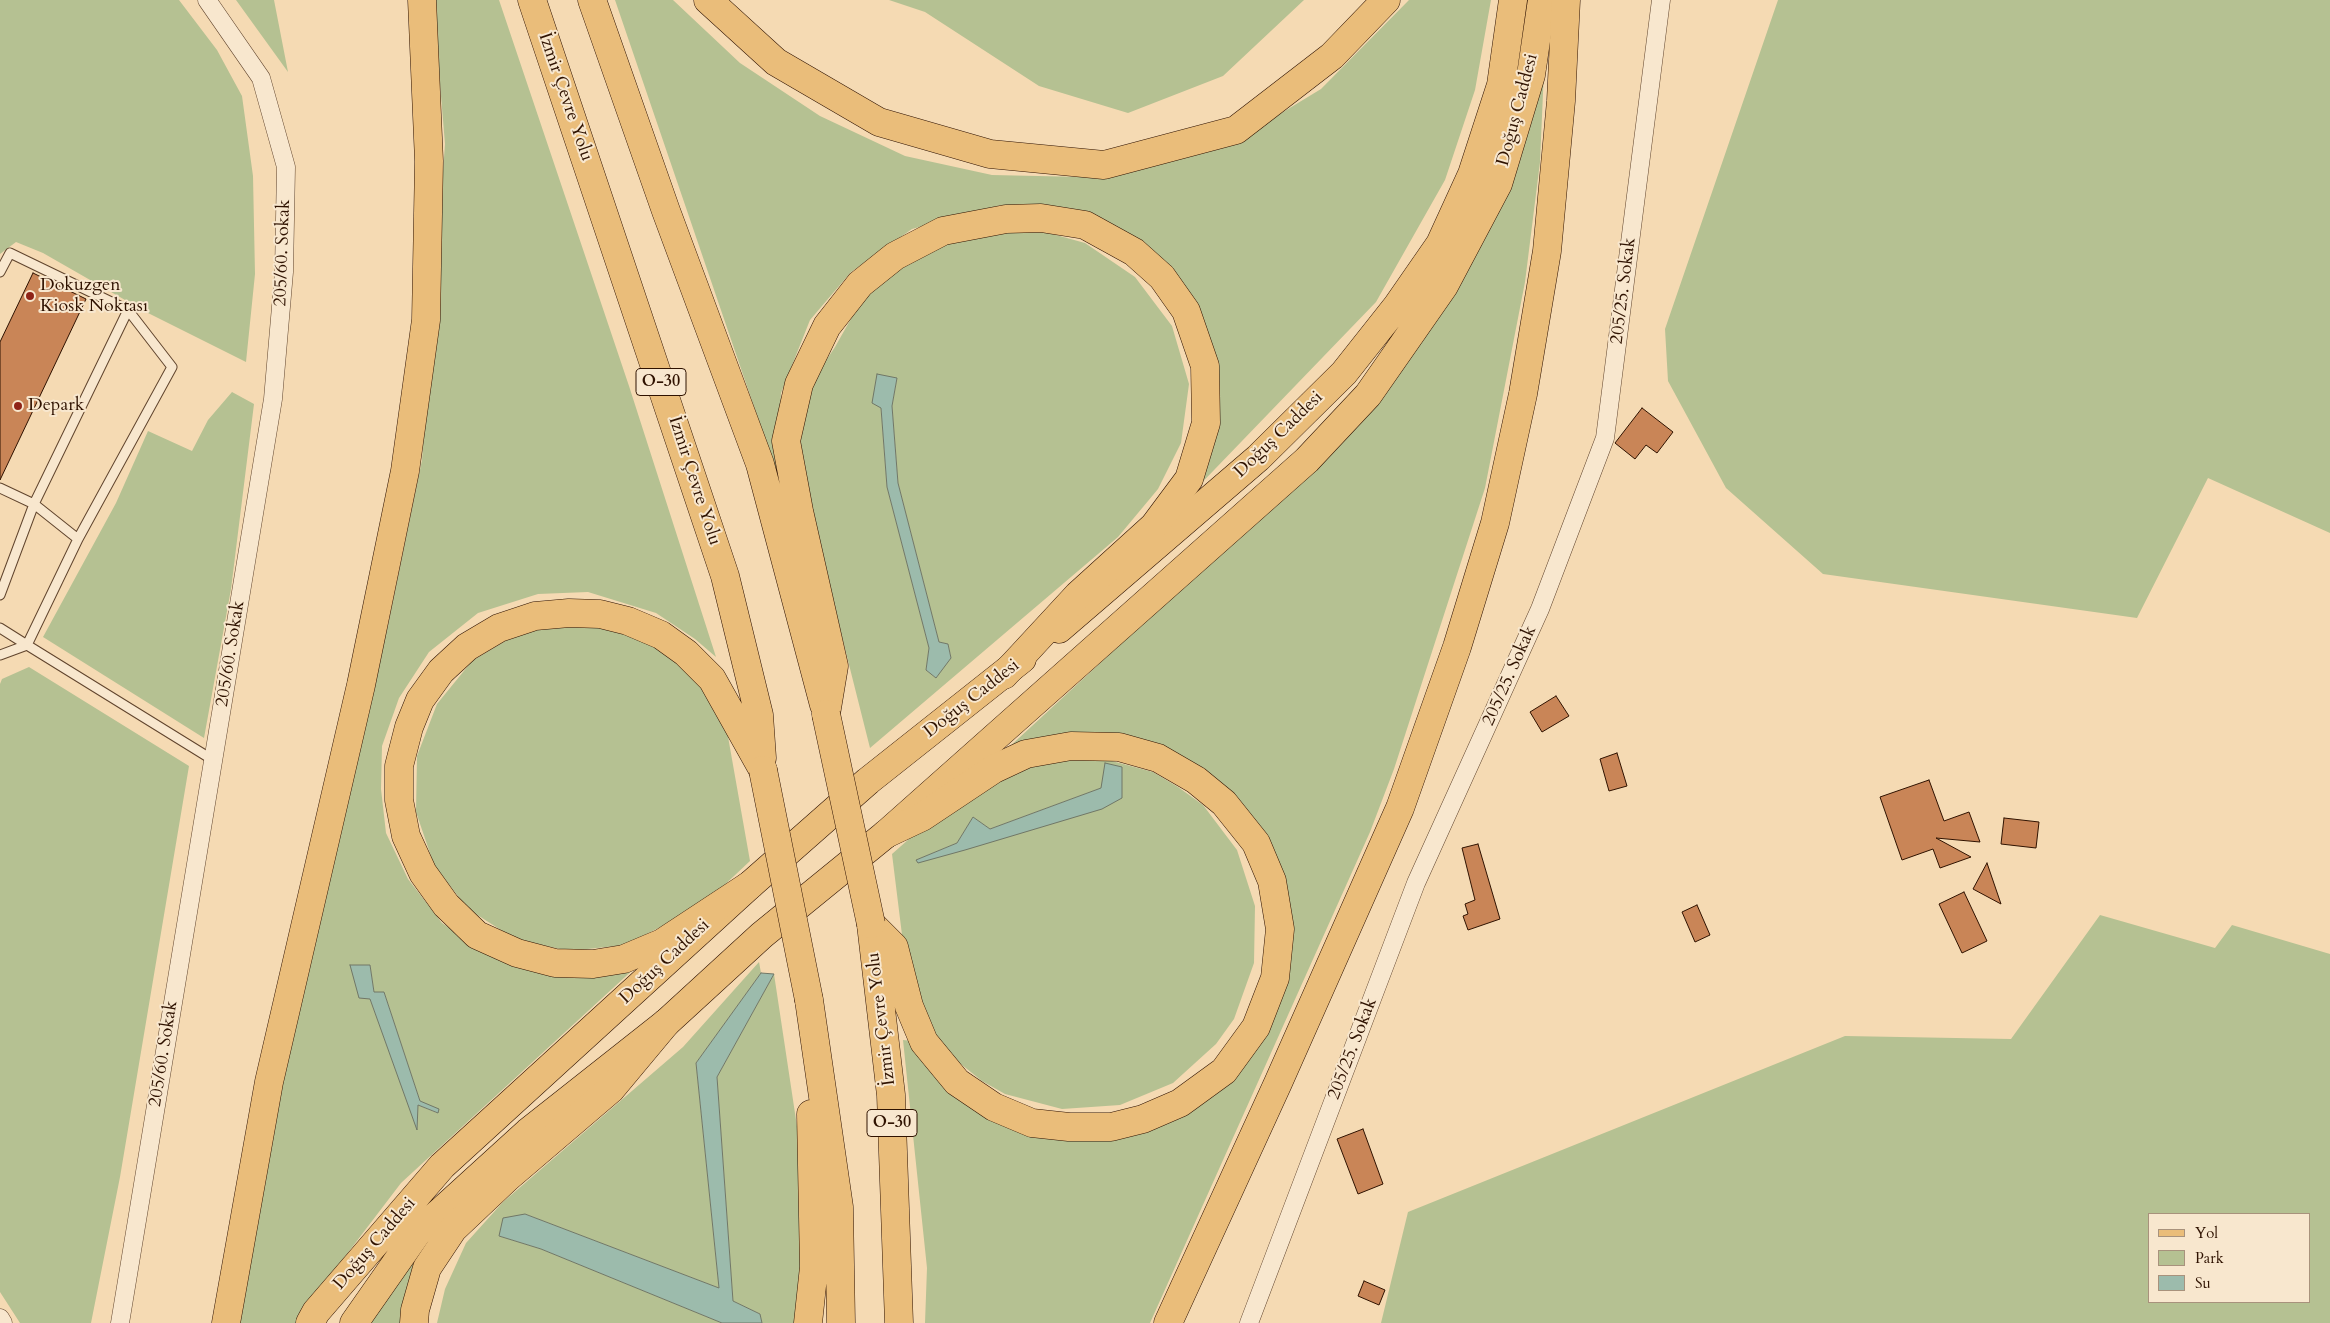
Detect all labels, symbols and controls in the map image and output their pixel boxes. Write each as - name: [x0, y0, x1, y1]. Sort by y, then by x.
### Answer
- street label: İzmir Çevre Yolu: [533, 30, 597, 164]
- street label: Doğuş Caddesi: [1493, 52, 1543, 168]
- street label: 205/60. Sokak: [270, 199, 296, 307]
- street label: 205/25. Sokak: [1607, 237, 1641, 345]
- place label: Dokuzgen Kiosk Noktası: [40, 275, 148, 318]
- marker: Dokuzgen Kiosk Noktası: [24, 290, 36, 302]
- road number: O-30: [636, 368, 686, 396]
- street label: Doğuş Caddesi: [1230, 387, 1328, 483]
- place label: Depark: [28, 395, 84, 417]
- marker: Depark: [12, 400, 24, 412]
- street label: İzmir Çevre Yolu: [663, 414, 725, 548]
- street label: 205/60. Sokak: [212, 599, 250, 709]
- street label: 205/25. Sokak: [1478, 623, 1542, 729]
- street label: Doğuş Caddesi: [920, 655, 1024, 743]
- street label: Doğuş Caddesi: [616, 915, 714, 1009]
- street label: İzmir Çevre Yolu: [863, 951, 901, 1087]
- street label: 205/25. Sokak: [1324, 995, 1382, 1103]
- street label: 205/60. Sokak: [145, 999, 183, 1109]
- road number: O-30: [867, 1110, 917, 1136]
- street label: Doğuş Caddesi: [329, 1193, 421, 1295]
- legend: [2148, 1213, 2310, 1303]
- text: Yol: [2195, 1223, 2218, 1243]
- text: Park: [2195, 1248, 2224, 1268]
- text: Su: [2195, 1273, 2211, 1293]

